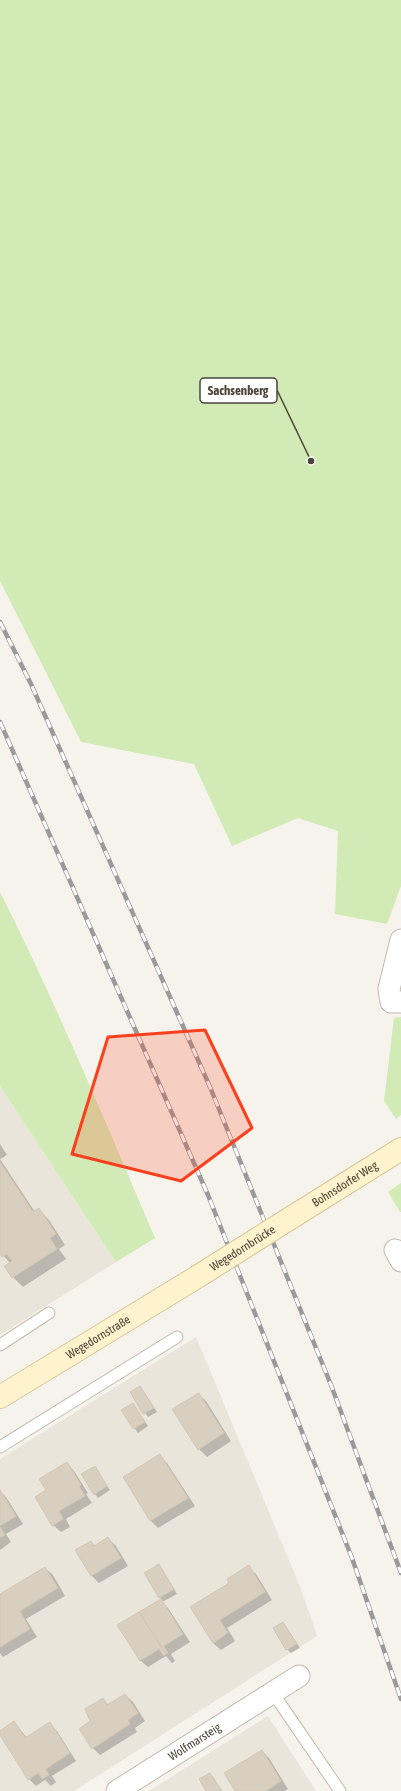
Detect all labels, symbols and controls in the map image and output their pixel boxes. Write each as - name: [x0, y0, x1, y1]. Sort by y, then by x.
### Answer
- callout: Sachsenberg: [200, 378, 277, 403]
- text: Sachsenberg: [208, 383, 269, 398]
- street label: Bohnsdorfer Weg: [309, 1158, 381, 1210]
- street label: Wegedornbrücke: [207, 1222, 278, 1274]
- street label: Wegedornstraße: [64, 1312, 133, 1362]
- street label: Wolfmarsteig: [166, 1720, 224, 1764]

